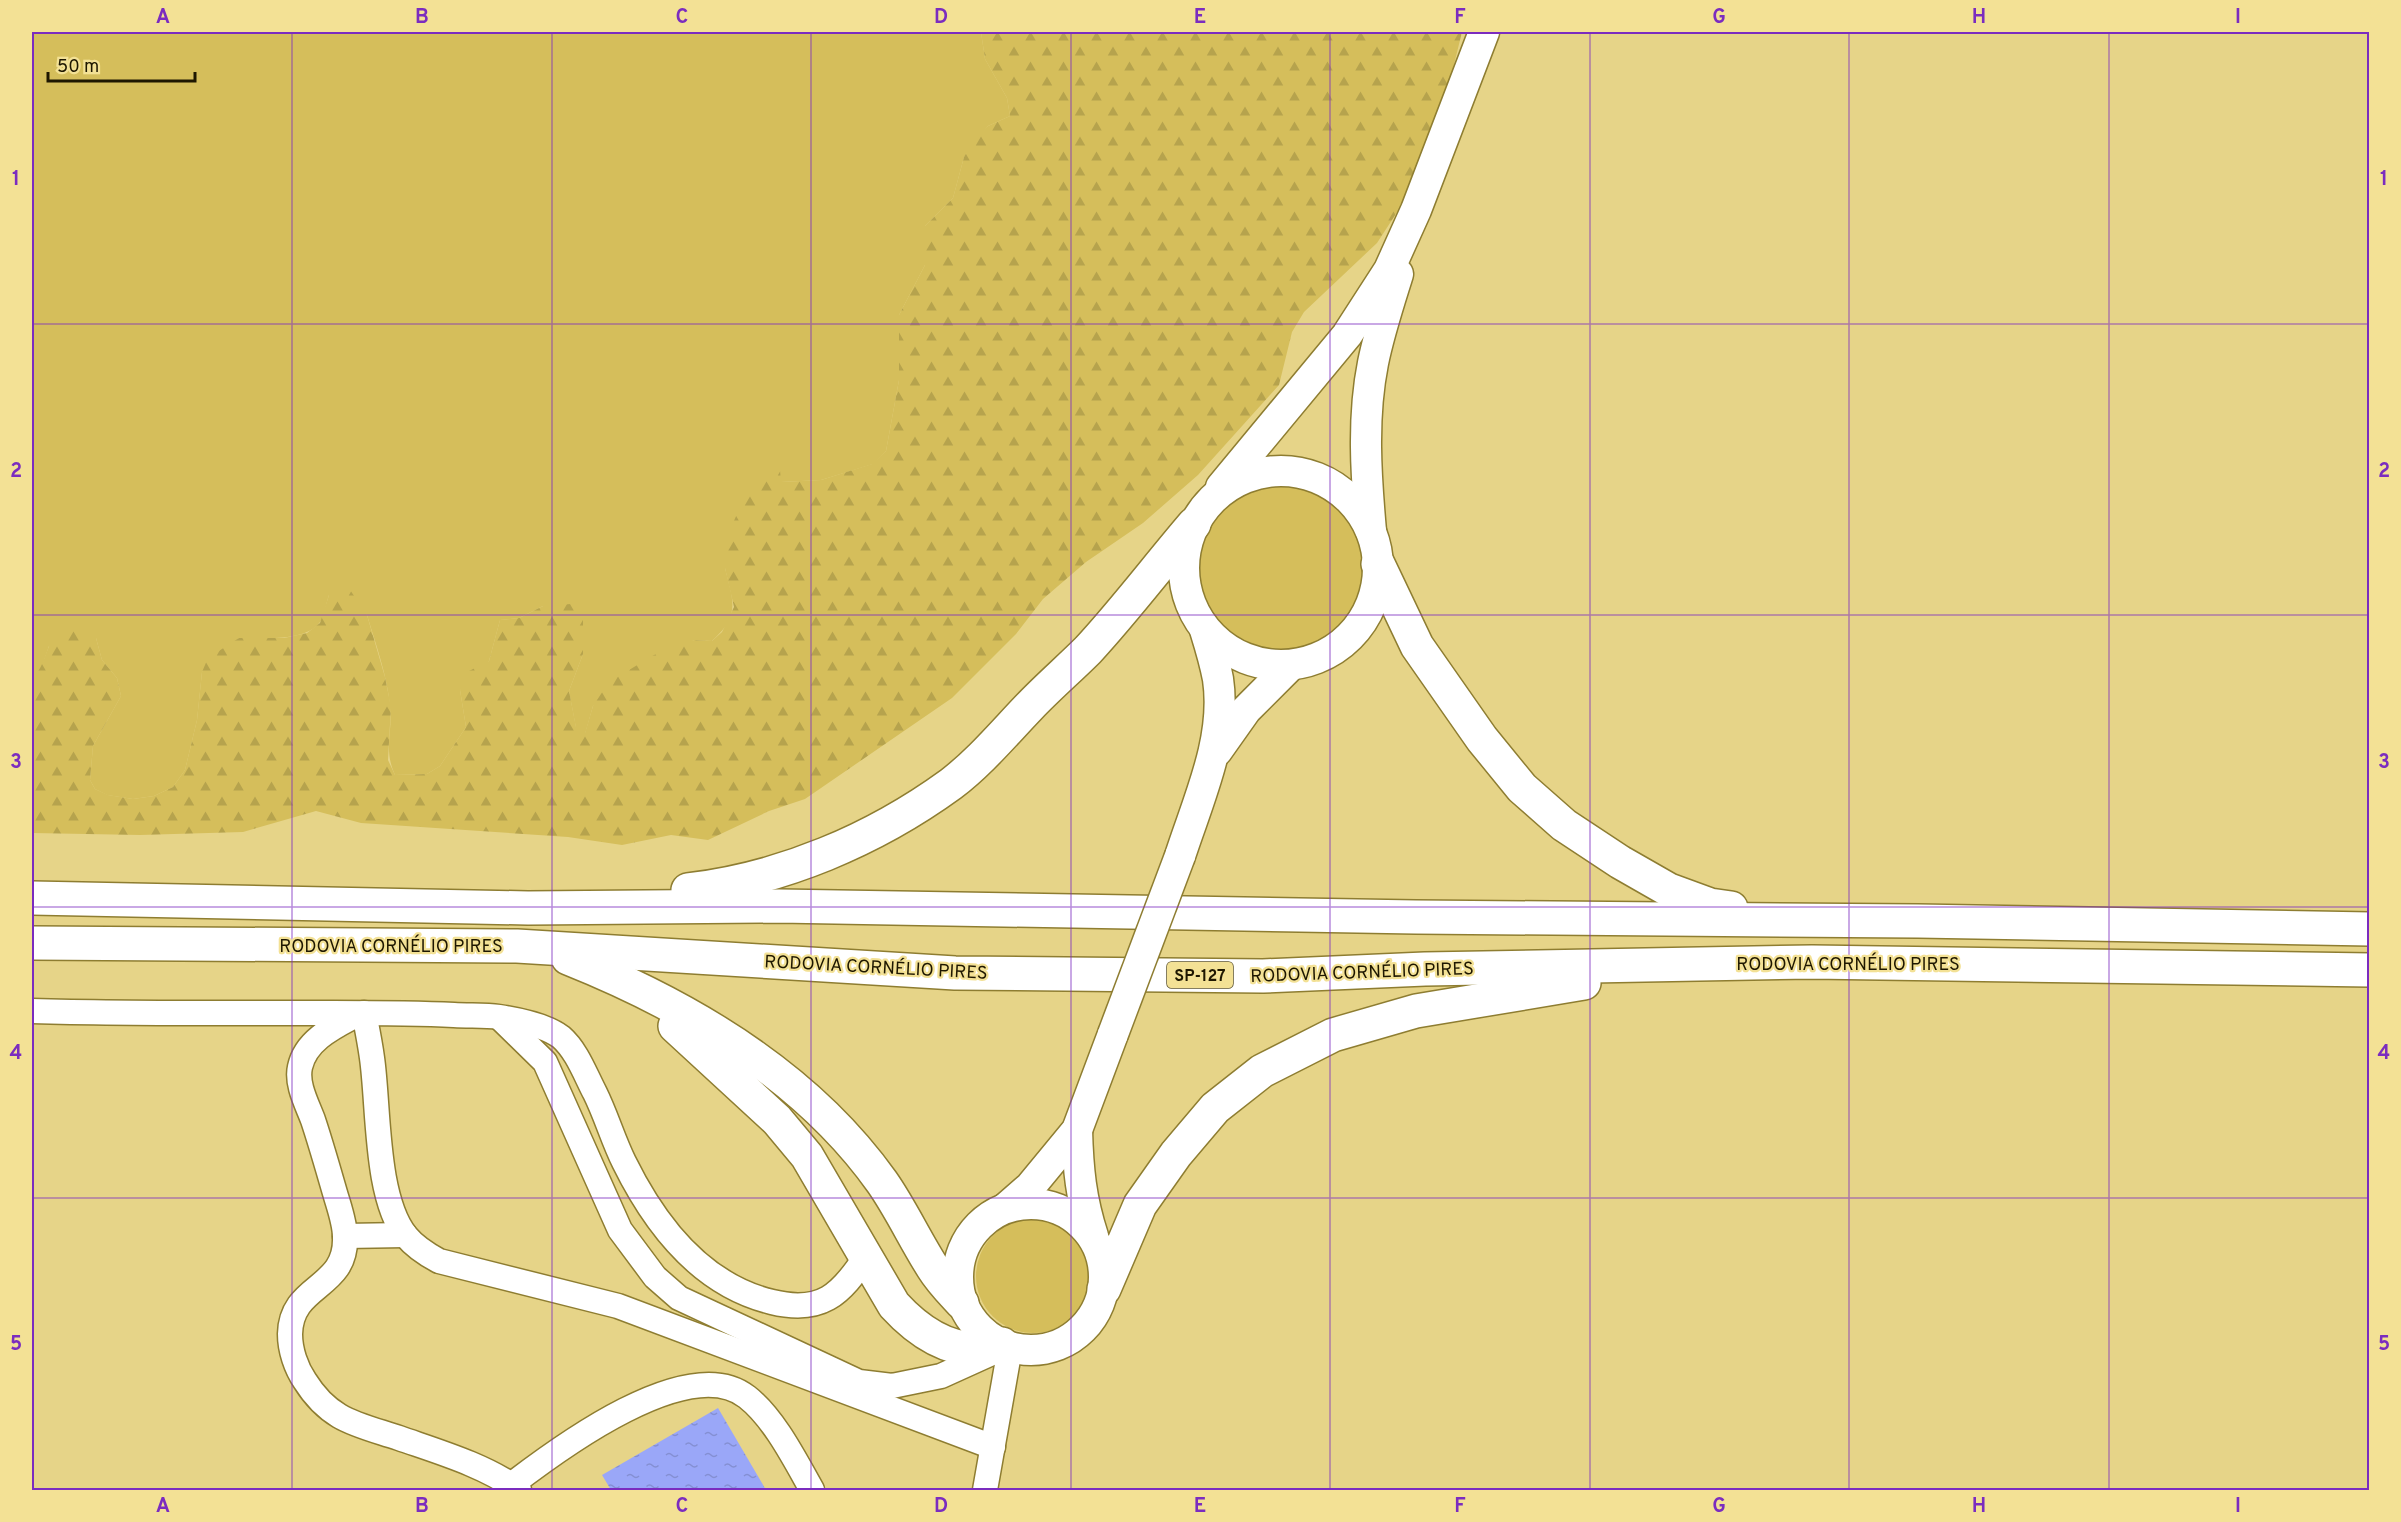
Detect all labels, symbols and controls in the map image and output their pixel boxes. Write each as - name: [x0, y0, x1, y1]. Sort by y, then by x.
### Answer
- text: A: [156, 5, 170, 31]
- text: B: [415, 5, 429, 31]
- text: C: [676, 5, 688, 31]
- text: D: [934, 5, 948, 31]
- text: E: [1194, 5, 1206, 31]
- text: F: [1454, 5, 1466, 31]
- text: G: [1712, 5, 1726, 31]
- text: H: [1972, 5, 1986, 31]
- text: I: [2235, 5, 2241, 31]
- scale bar: [48, 45, 195, 83]
- text: 50 m: [57, 56, 99, 79]
- text: 1: [12, 167, 20, 193]
- text: 1: [2380, 167, 2388, 193]
- text: 2: [10, 459, 22, 485]
- text: 2: [2378, 459, 2390, 485]
- text: 3: [10, 750, 22, 776]
- text: 3: [2378, 750, 2390, 776]
- street label: RODOVIA CORNÉLIO PIRES: [279, 934, 503, 959]
- street label: RODOVIA CORNÉLIO PIRES: [764, 949, 988, 986]
- street label: RODOVIA CORNÉLIO PIRES: [1736, 952, 1960, 977]
- street label: RODOVIA CORNÉLIO PIRES: [1250, 956, 1474, 989]
- road number: SP-127: [1167, 962, 1233, 988]
- text: 4: [10, 1041, 22, 1067]
- text: 4: [2378, 1041, 2390, 1067]
- text: 5: [10, 1332, 22, 1358]
- text: 5: [2378, 1332, 2390, 1358]
- text: A: [156, 1494, 170, 1520]
- text: B: [415, 1494, 429, 1520]
- text: C: [676, 1494, 688, 1520]
- text: D: [934, 1494, 948, 1520]
- text: E: [1194, 1494, 1206, 1520]
- text: F: [1454, 1494, 1466, 1520]
- text: G: [1712, 1494, 1726, 1520]
- text: H: [1972, 1494, 1986, 1520]
- text: I: [2235, 1494, 2241, 1520]

